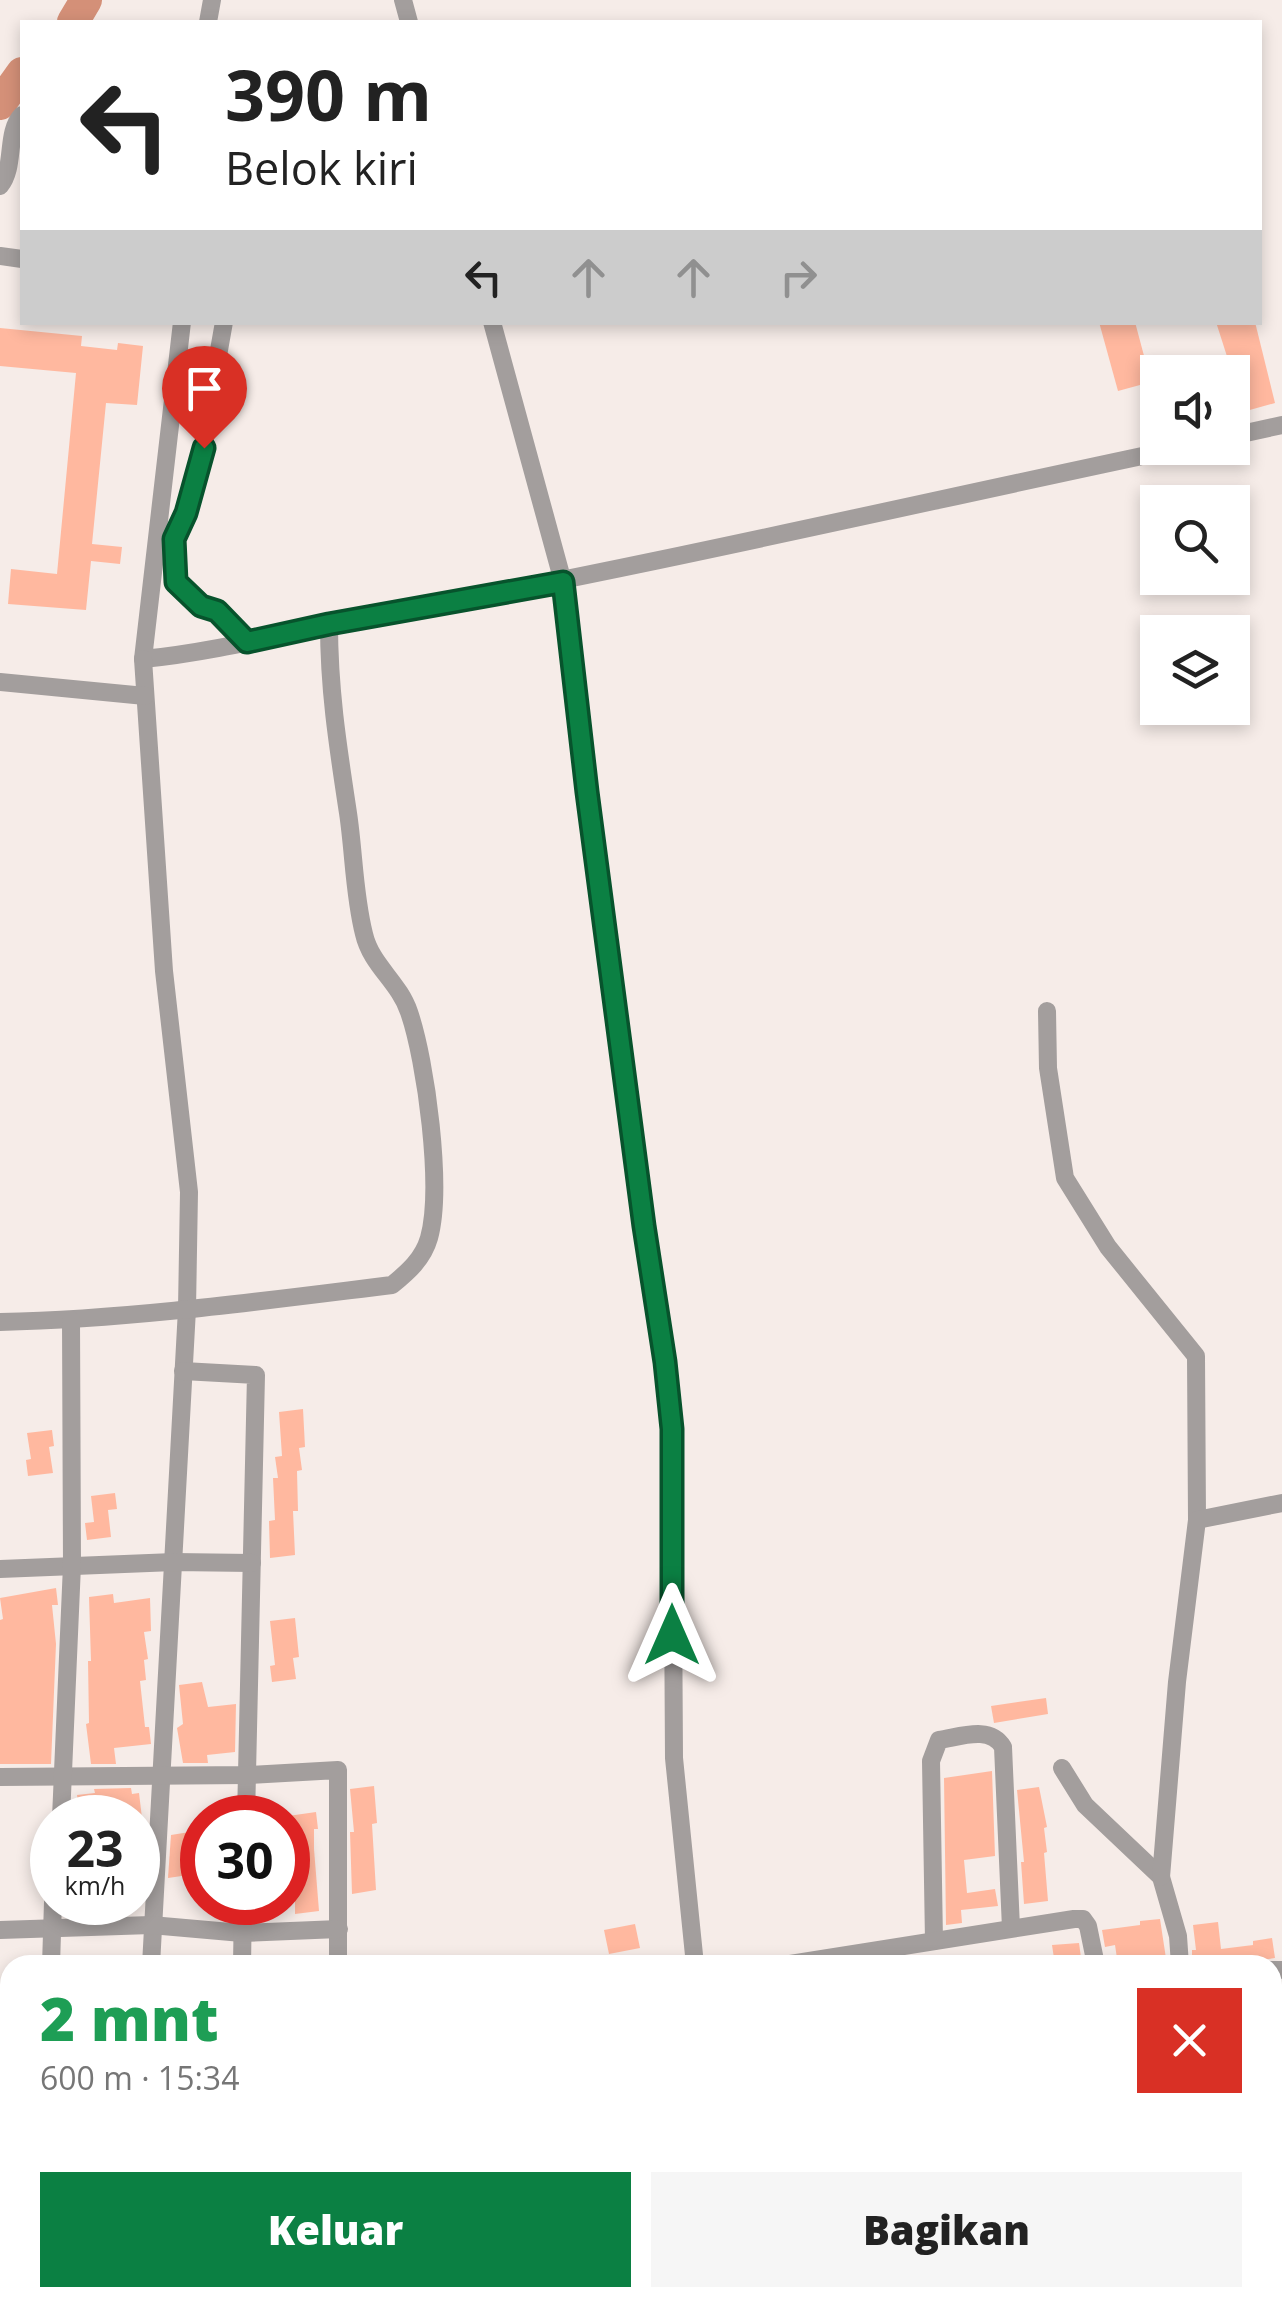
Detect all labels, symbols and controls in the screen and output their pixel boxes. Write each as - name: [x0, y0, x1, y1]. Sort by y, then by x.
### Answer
- text: 390 m: [225, 46, 432, 142]
- icon: left: [60, 60, 190, 190]
- text: Belok kiri: [225, 137, 418, 198]
- icon: left: [456, 250, 511, 305]
- icon: ahead: [561, 250, 616, 305]
- icon: ahead: [666, 250, 721, 305]
- icon: right: [771, 250, 826, 305]
- pin: [162, 346, 247, 449]
- map controls: [1140, 355, 1250, 725]
- button: sound: [1140, 355, 1250, 465]
- icon: arrive: [177, 361, 232, 416]
- button: search: [1140, 485, 1250, 595]
- button: layers: [1140, 615, 1250, 725]
- position arrow: [620, 1583, 724, 1687]
- speed limit sign: 30: [180, 1795, 310, 1925]
- text: 23: [66, 1814, 124, 1882]
- text: km/h: [65, 1868, 125, 1902]
- text: 2 mnt: [40, 1977, 219, 2059]
- button: close: [1137, 1988, 1242, 2093]
- text: 600 m · 15:34: [40, 2056, 239, 2099]
- button: Keluar: [40, 2172, 631, 2287]
- button: Bagikan: [651, 2172, 1242, 2287]

